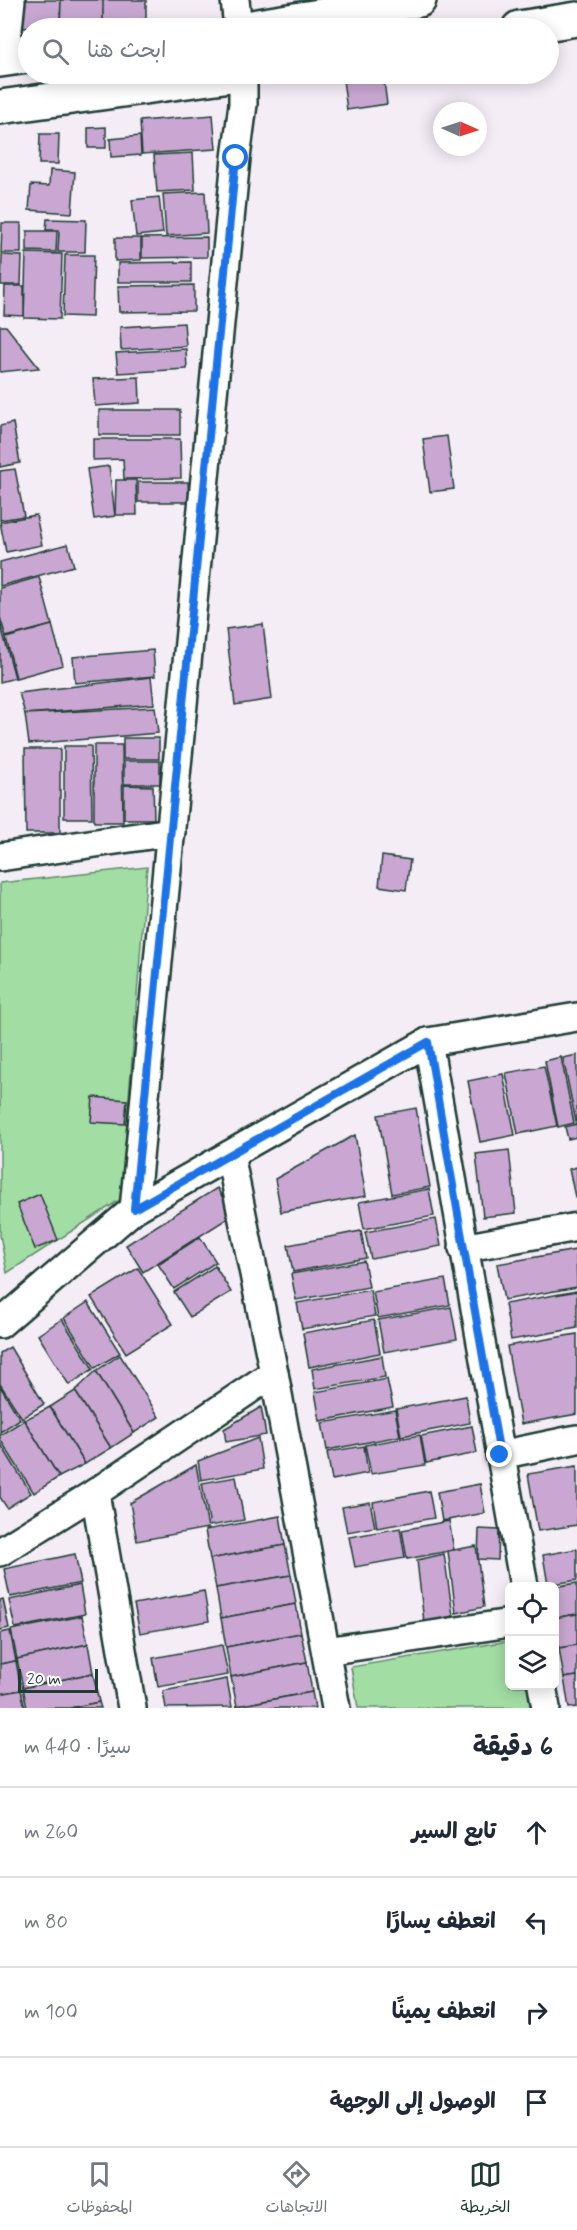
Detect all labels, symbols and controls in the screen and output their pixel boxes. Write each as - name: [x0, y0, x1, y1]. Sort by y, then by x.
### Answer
- search box: [18, 18, 559, 84]
- icon: search: [39, 35, 72, 68]
- text: ابحث هنا: [87, 37, 167, 65]
- north arrow: [433, 102, 487, 156]
- route start: [222, 144, 248, 170]
- route end: [486, 1441, 512, 1467]
- map controls: [505, 1582, 559, 1690]
- button: locate: [505, 1582, 559, 1636]
- button: layers: [505, 1636, 559, 1690]
- scale bar: [18, 1666, 98, 1694]
- text: 20 m: [27, 1669, 61, 1690]
- text: 6 دقيقة: [473, 1731, 553, 1765]
- text: سيرًا · 440 m: [24, 1734, 131, 1761]
- icon: ahead: [520, 1816, 553, 1849]
- text: تابع السير: [412, 1818, 496, 1846]
- text: 260 m: [24, 1819, 78, 1846]
- icon: left: [520, 1906, 553, 1939]
- text: انعطف يسارًا: [386, 1908, 496, 1936]
- text: 80 m: [24, 1909, 68, 1936]
- icon: right: [520, 1996, 553, 2029]
- text: انعطف يمينًا: [392, 1998, 496, 2026]
- text: 100 m: [24, 1999, 78, 2026]
- icon: arrive: [520, 2086, 553, 2119]
- text: الوصول إلى الوجهة: [329, 2088, 496, 2116]
- tab: المحفوظات: [67, 2158, 132, 2221]
- tab: الاتجاهات: [266, 2158, 327, 2221]
- tab: الخريطة: [461, 2158, 510, 2221]

